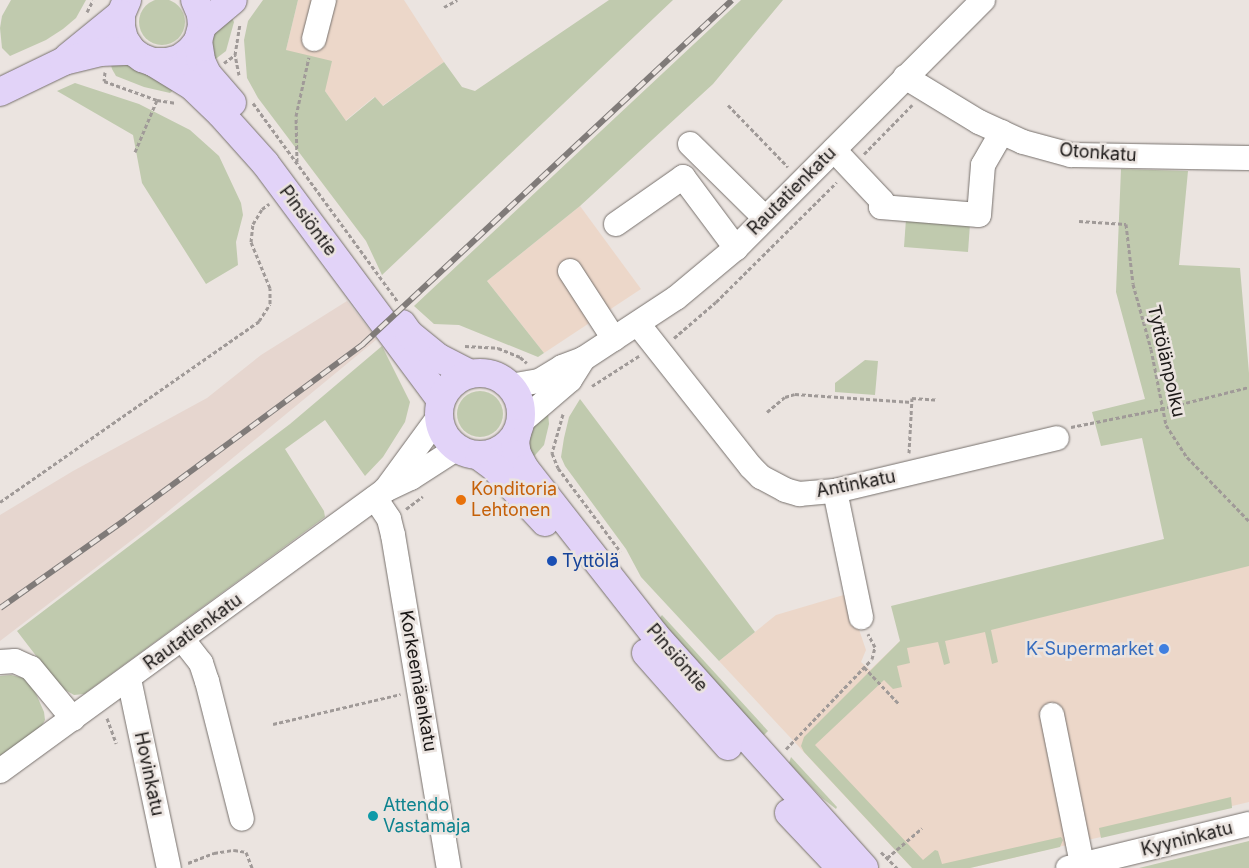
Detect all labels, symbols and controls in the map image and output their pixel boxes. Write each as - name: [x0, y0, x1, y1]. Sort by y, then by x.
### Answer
- street label: Otonkatu: [1059, 140, 1137, 166]
- street label: Rautatienkatu: [743, 142, 841, 240]
- street label: Pinsiöntie: [275, 182, 341, 260]
- street label: Tyttölänpolku: [1143, 303, 1189, 419]
- street label: Antinkatu: [814, 466, 898, 502]
- place label: Konditoria Lehtonen: [471, 479, 557, 522]
- marker: Konditoria Lehtonen: [455, 494, 467, 506]
- place label: Tyttölä: [562, 550, 619, 572]
- marker: Tyttölä: [546, 555, 558, 567]
- street label: Rautatienkatu: [140, 589, 246, 675]
- street label: Korkeemäenkatu: [395, 609, 441, 753]
- street label: Pinsiöntie: [642, 620, 712, 696]
- place label: K-Supermarket: [1026, 638, 1154, 660]
- marker: K-Supermarket: [1158, 643, 1170, 655]
- street label: Hovinkatu: [130, 730, 168, 818]
- place label: Attendo Vastamaja: [383, 795, 471, 838]
- marker: Attendo Vastamaja: [367, 810, 379, 822]
- street label: Kyyninkatu: [1139, 817, 1235, 861]

